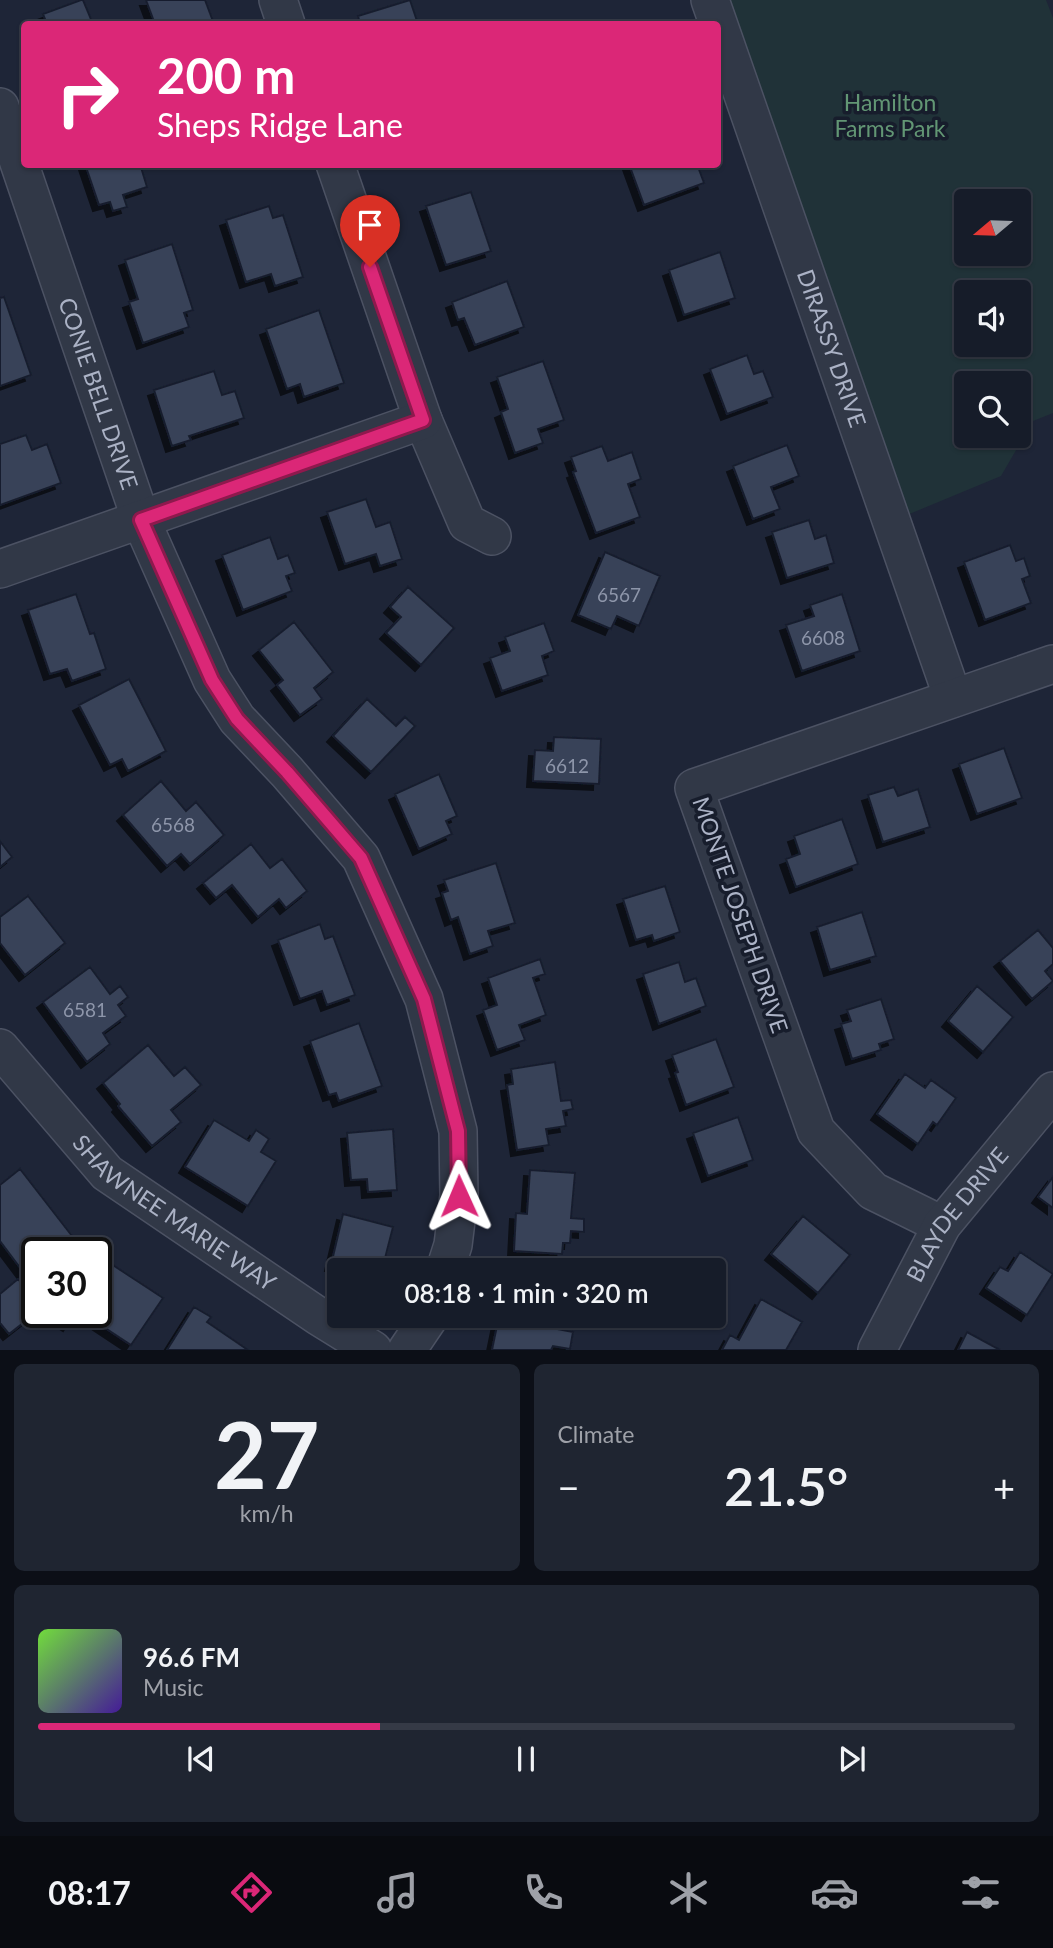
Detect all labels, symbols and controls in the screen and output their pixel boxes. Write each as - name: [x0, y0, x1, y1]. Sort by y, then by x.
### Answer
- text: 200 m: [157, 46, 295, 104]
- icon: right: [42, 49, 133, 140]
- park label: Hamilton Farms Park: [835, 88, 946, 142]
- text: Sheps Ridge Lane: [157, 105, 403, 144]
- north arrow: [954, 189, 1031, 266]
- map controls: [954, 189, 1031, 448]
- pin: [340, 195, 400, 267]
- icon: arrive: [351, 206, 389, 244]
- street label: DIRASSY DRIVE: [792, 266, 873, 431]
- button: sound: [954, 280, 1031, 357]
- street label: CONIE BELL DRIVE: [53, 294, 145, 493]
- button: search: [954, 371, 1031, 448]
- house number: 6567: [597, 583, 641, 606]
- house number: 6608: [801, 626, 845, 649]
- house number: 6612: [545, 754, 589, 777]
- street label: MONTE JOSEPH DRIVE: [687, 793, 795, 1036]
- house number: 6568: [151, 813, 195, 836]
- house number: 6581: [63, 998, 107, 1021]
- street label: SHAWNEE MARIE WAY: [67, 1129, 282, 1297]
- street label: BLAYDE DRIVE: [900, 1141, 1014, 1286]
- position arrow: [422, 1159, 496, 1233]
- speed limit sign: 30: [21, 1237, 112, 1328]
- text: 08:18 · 1 min · 320 m: [404, 1277, 649, 1309]
- text: 27: [214, 1399, 320, 1508]
- text: Climate: [558, 1420, 634, 1448]
- text: 21.5°: [724, 1455, 848, 1517]
- text: −: [558, 1464, 580, 1510]
- text: +: [993, 1464, 1015, 1510]
- text: km/h: [240, 1499, 294, 1527]
- text: 96.6 FM: [143, 1641, 240, 1673]
- text: Music: [143, 1673, 203, 1701]
- icon: previous: [182, 1740, 220, 1778]
- icon: pause: [507, 1740, 545, 1778]
- icon: next: [833, 1740, 871, 1778]
- icon: directions: [227, 1868, 276, 1917]
- icon: music: [373, 1868, 422, 1917]
- icon: phone: [519, 1868, 568, 1917]
- icon: climate: [664, 1868, 713, 1917]
- icon: car: [810, 1868, 859, 1917]
- icon: filters: [956, 1868, 1005, 1917]
- text: 08:17: [48, 1873, 131, 1912]

